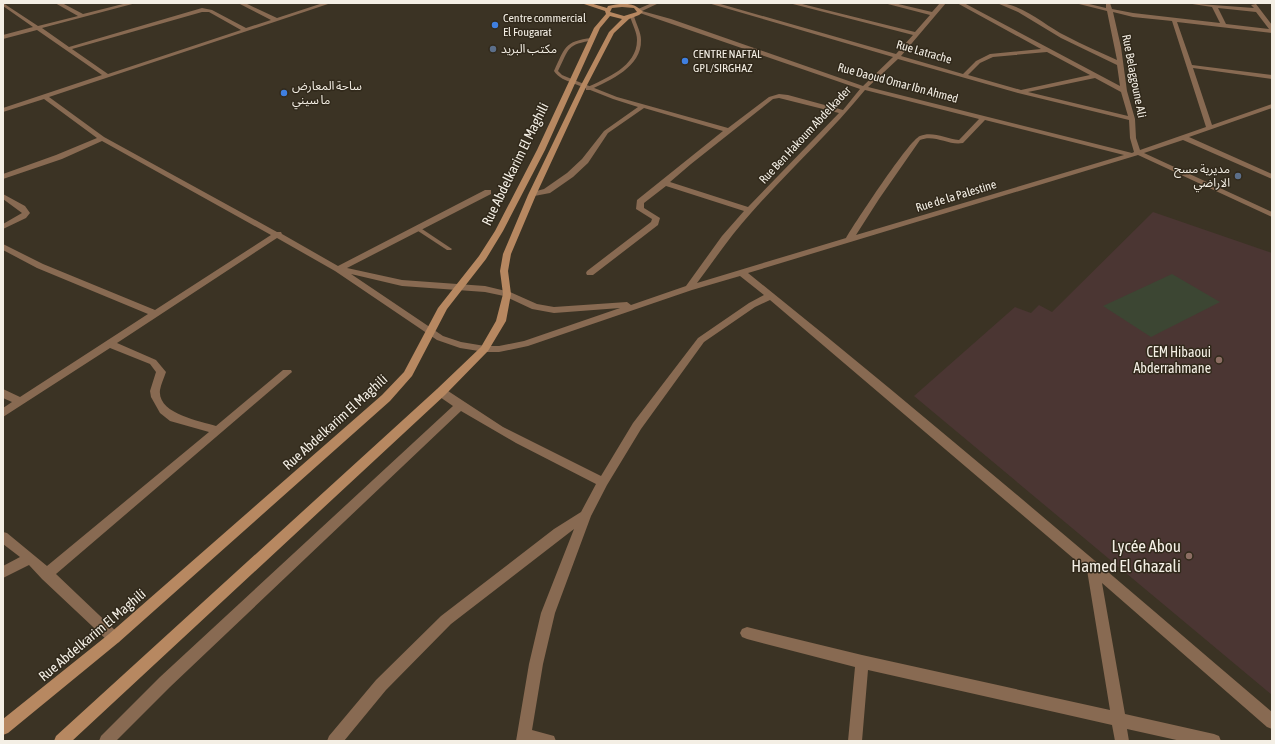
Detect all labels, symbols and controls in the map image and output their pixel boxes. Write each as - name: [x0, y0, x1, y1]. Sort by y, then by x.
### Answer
- place label: Centre commercial El Fougarat: [503, 11, 587, 39]
- marker: Centre commercial El Fougarat: [490, 20, 500, 30]
- street label: Rue Belaggoune Ali: [1119, 33, 1149, 119]
- street label: Rue Latrache: [895, 37, 953, 67]
- place label: مكتب البريد: [501, 42, 557, 56]
- marker: مكتب البريد: [488, 44, 498, 54]
- place label: CENTRE NAFTAL GPL/SIRGHAZ: [693, 47, 762, 75]
- marker: CENTRE NAFTAL GPL/SIRGHAZ: [680, 56, 690, 66]
- street label: Rue Daoud Omar Ibn Ahmed: [836, 60, 960, 106]
- place label: ساحة المعارض ما سيني: [292, 79, 362, 110]
- street label: Rue Ben Hakoum Abdelkader: [756, 83, 854, 187]
- marker: ساحة المعارض ما سيني: [279, 88, 289, 98]
- street label: Rue Abdelkarim El Maghili: [478, 100, 552, 228]
- place label: مديرية مسح الاراضي: [1174, 162, 1230, 193]
- marker: مديرية مسح الاراضي: [1233, 171, 1243, 181]
- street label: Rue de la Palestine: [914, 177, 998, 215]
- place label: CEM Hibaoui Abderrahmane: [1133, 344, 1211, 376]
- marker: CEM Hibaoui Abderrahmane: [1214, 355, 1224, 365]
- street label: Rue Abdelkarim El Maghili: [280, 371, 390, 473]
- place label: Lycée Abou Hamed El Ghazali: [1071, 536, 1181, 576]
- marker: Lycée Abou Hamed El Ghazali: [1184, 551, 1194, 561]
- street label: Rue Abdelkarim El Maghili: [35, 586, 149, 684]

